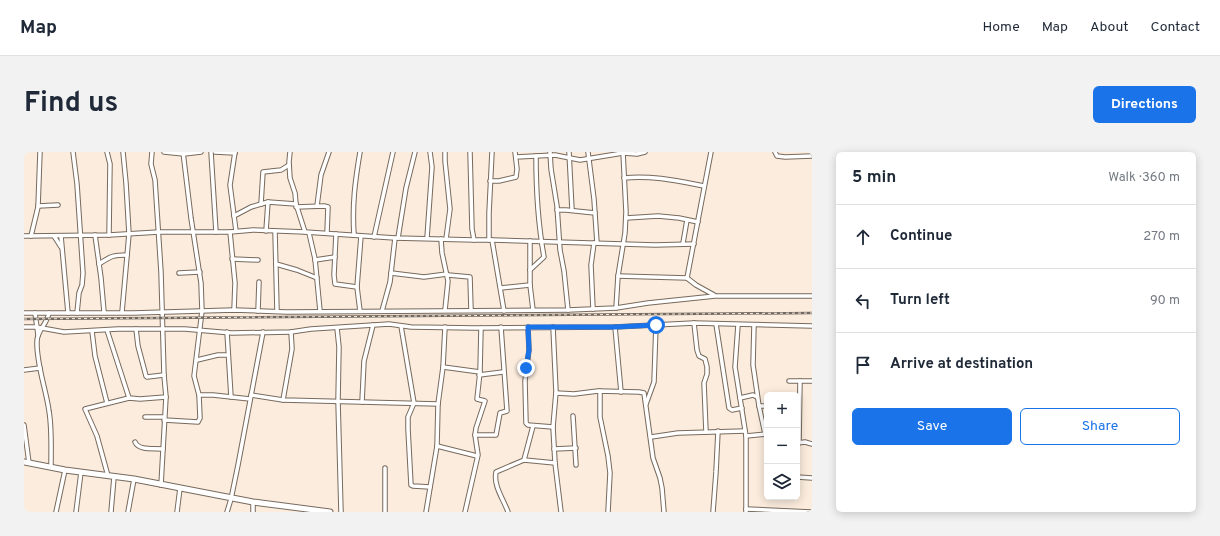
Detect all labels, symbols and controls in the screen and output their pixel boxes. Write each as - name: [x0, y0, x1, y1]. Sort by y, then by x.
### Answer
- text: Map: [20, 16, 57, 40]
- text: Home: [983, 19, 1020, 36]
- text: Map: [1042, 19, 1068, 36]
- text: About: [1090, 19, 1129, 36]
- text: Contact: [1151, 19, 1200, 36]
- text: Find us: [24, 86, 118, 122]
- button: Directions: [1093, 86, 1196, 123]
- text: 5 min: [852, 167, 896, 189]
- text: Walk · 360 m: [1108, 170, 1180, 186]
- icon: ahead: [852, 226, 874, 248]
- text: Continue: [890, 227, 952, 246]
- text: 270 m: [1143, 229, 1180, 245]
- icon: left: [852, 290, 874, 312]
- text: Turn left: [890, 291, 950, 310]
- text: 90 m: [1150, 293, 1180, 309]
- route start: [647, 316, 665, 334]
- icon: arrive: [852, 354, 874, 376]
- text: Arrive at destination: [890, 355, 1033, 374]
- route end: [517, 359, 535, 377]
- map controls: [764, 392, 800, 500]
- button: +: [764, 392, 800, 428]
- button: Save: [852, 408, 1012, 445]
- button: Share: [1020, 408, 1180, 445]
- button: −: [764, 428, 800, 464]
- button: layers: [764, 464, 800, 500]

